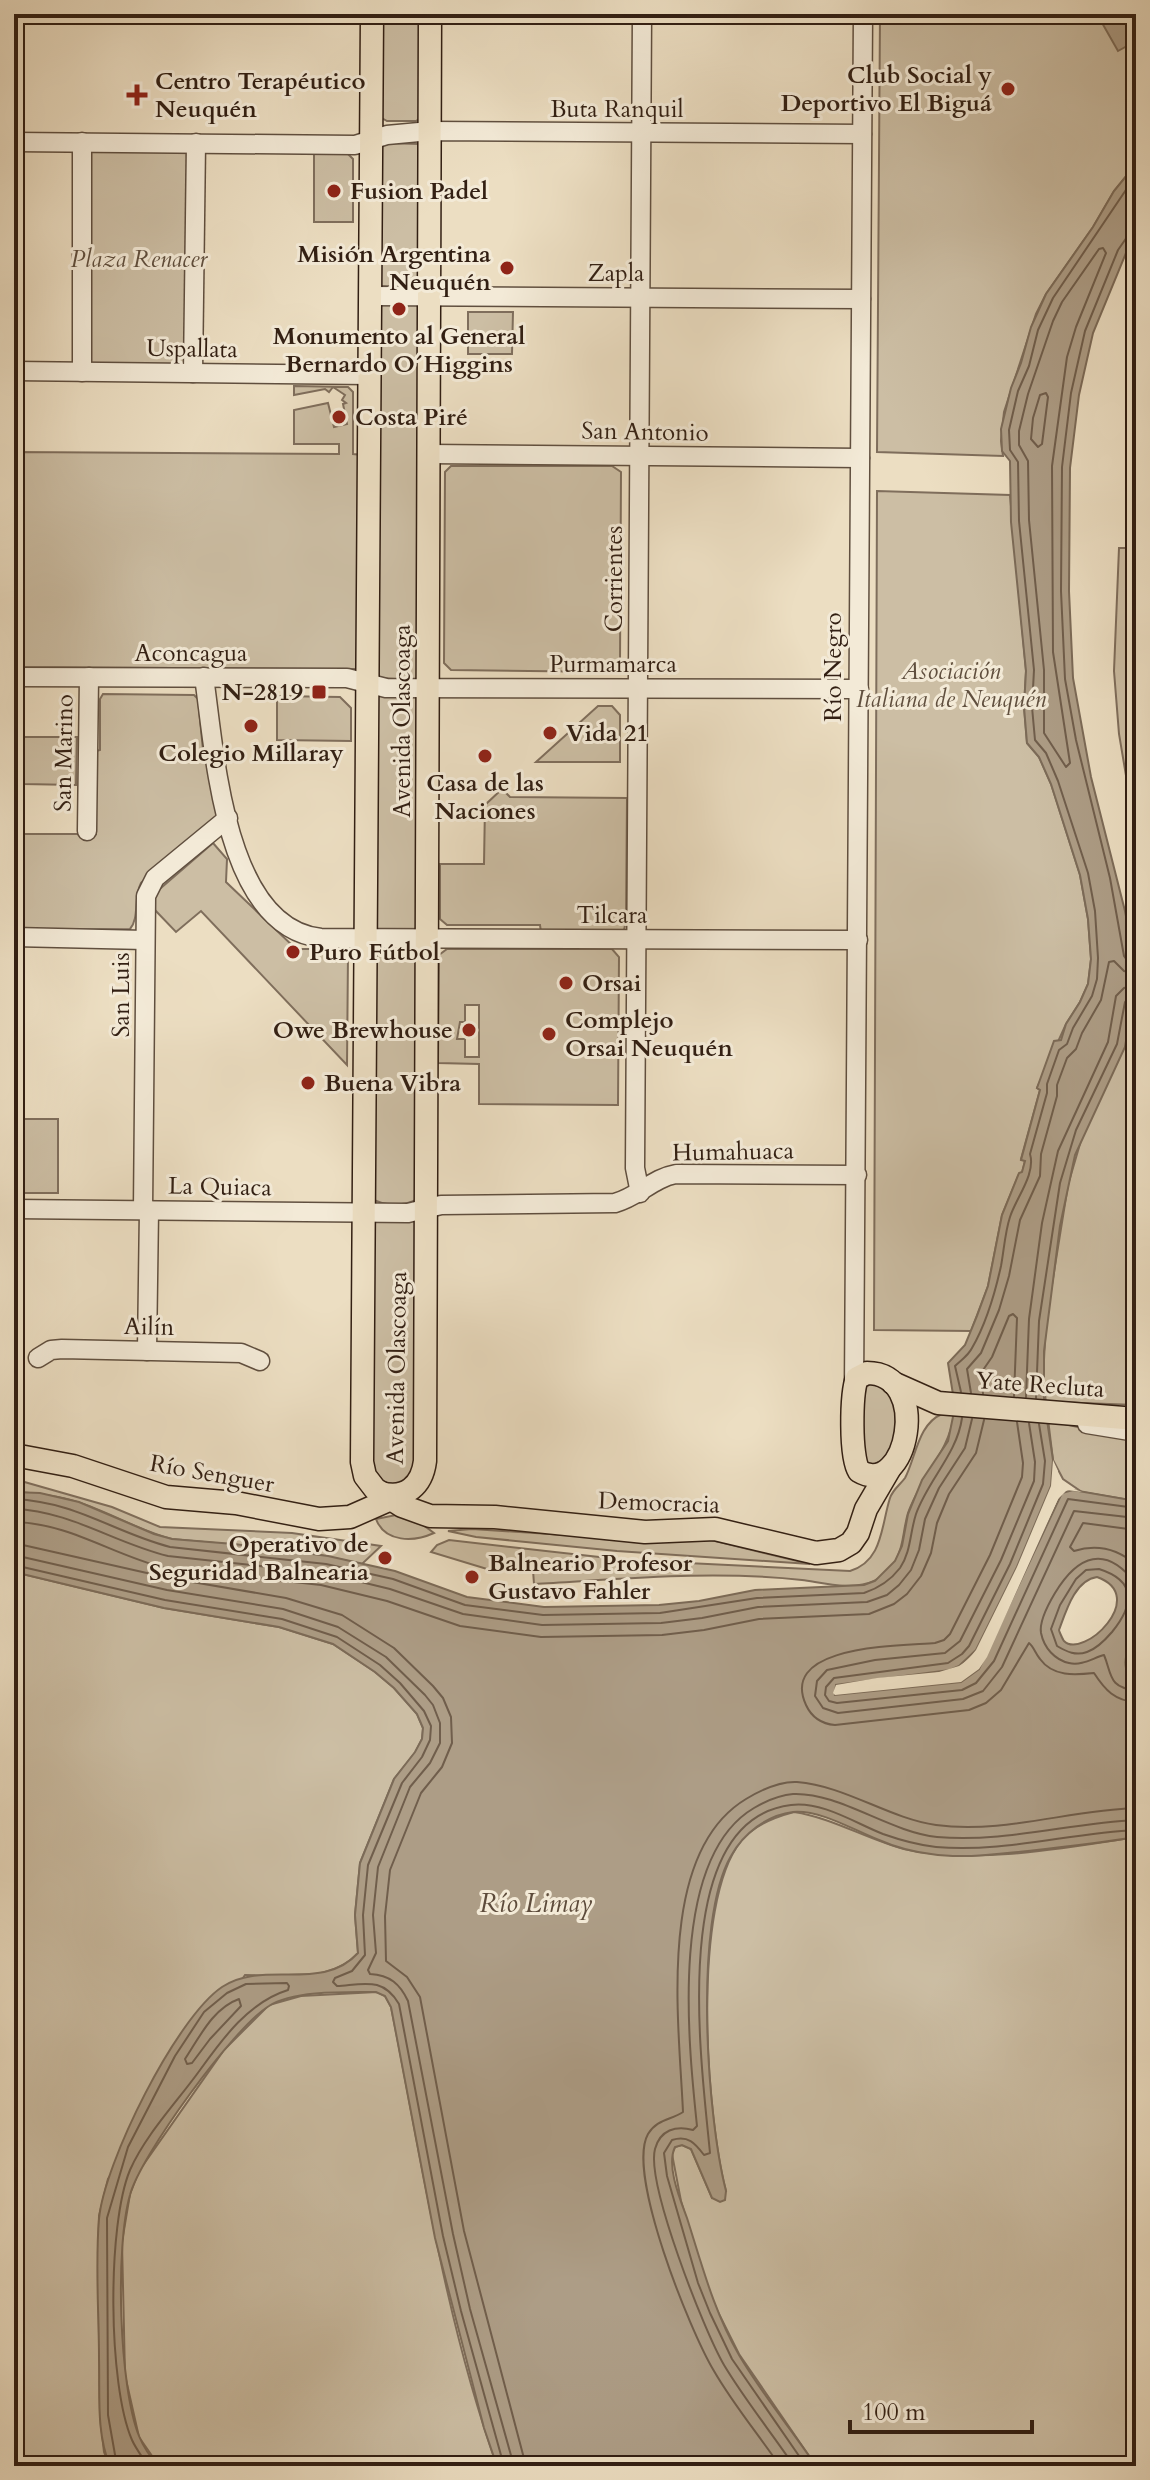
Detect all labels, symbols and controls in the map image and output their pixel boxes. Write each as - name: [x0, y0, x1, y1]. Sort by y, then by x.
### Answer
- place label: Club Social y Deportivo El Biguá: [781, 59, 992, 120]
- place label: Centro Terapéutico Neuquén: [155, 65, 365, 126]
- marker: Club Social y Deportivo El Biguá: [999, 80, 1017, 98]
- marker: Centro Terapéutico Neuquén: [126, 84, 148, 106]
- street label: Buta Ranquil: [550, 93, 684, 126]
- place label: Fusion Padel: [350, 175, 488, 208]
- marker: Fusion Padel: [325, 182, 343, 200]
- place label: Misión Argentina Neuquén: [297, 238, 492, 299]
- park label: Plaza Renacer: [71, 243, 209, 276]
- street label: Zapla: [588, 257, 645, 290]
- marker: Misión Argentina Neuquén: [498, 259, 516, 277]
- marker: Monumento al General Bernardo O´Higgins: [390, 300, 408, 318]
- place label: Monumento al General Bernardo O´Higgins: [273, 320, 525, 381]
- street label: Uspallata: [146, 332, 239, 366]
- place label: Costa Piré: [355, 401, 468, 434]
- marker: Costa Piré: [330, 408, 348, 426]
- street label: San Antonio: [581, 414, 709, 450]
- street label: Corrientes: [598, 526, 631, 632]
- street label: Río Negro: [817, 612, 850, 722]
- street label: Avenida Olascoaga: [386, 624, 419, 818]
- street label: Aconcagua: [135, 637, 248, 670]
- street label: Purmamarca: [549, 648, 677, 681]
- park label: Asociación Italiana de Neuquén: [856, 655, 1046, 716]
- place label: N-2819: [222, 676, 303, 709]
- marker: N-2819: [310, 683, 328, 701]
- street label: San Marino: [46, 694, 82, 812]
- marker: Colegio Millaray: [242, 717, 260, 735]
- place label: Vida 21: [566, 717, 649, 750]
- marker: Vida 21: [541, 724, 559, 742]
- place label: Colegio Millaray: [158, 737, 344, 770]
- marker: Casa de las Naciones: [476, 747, 494, 765]
- place label: Casa de las Naciones: [426, 767, 544, 828]
- street label: Tilcara: [577, 899, 648, 932]
- place label: Puro Fútbol: [309, 936, 440, 969]
- marker: Puro Fútbol: [284, 943, 302, 961]
- street label: San Luis: [105, 953, 138, 1037]
- place label: Orsai: [582, 967, 642, 1000]
- marker: Orsai: [557, 974, 575, 992]
- place label: Complejo Orsai Neuquén: [565, 1004, 733, 1065]
- place label: Owe Brewhouse: [273, 1014, 453, 1047]
- marker: Owe Brewhouse: [460, 1021, 478, 1039]
- marker: Complejo Orsai Neuquén: [540, 1025, 558, 1043]
- place label: Buena Vibra: [324, 1067, 461, 1100]
- marker: Buena Vibra: [299, 1074, 317, 1092]
- street label: Humahuaca: [672, 1134, 795, 1170]
- street label: La Quiaca: [168, 1170, 273, 1204]
- street label: Avenida Olascoaga: [379, 1270, 415, 1465]
- street label: Ailín: [124, 1310, 175, 1344]
- street label: Yate Recluta: [975, 1364, 1106, 1406]
- street label: Río Senguer: [147, 1447, 277, 1501]
- street label: Democracia: [598, 1484, 721, 1522]
- place label: Operativo de Seguridad Balnearia: [149, 1528, 369, 1589]
- place label: Balneario Profesor Gustavo Fahler: [488, 1547, 693, 1608]
- marker: Operativo de Seguridad Balnearia: [376, 1549, 394, 1567]
- marker: Balneario Profesor Gustavo Fahler: [463, 1568, 481, 1586]
- water label: Río Limay: [480, 1886, 593, 1921]
- scale bar: [850, 2384, 1032, 2434]
- text: 100 m: [862, 2396, 926, 2429]

